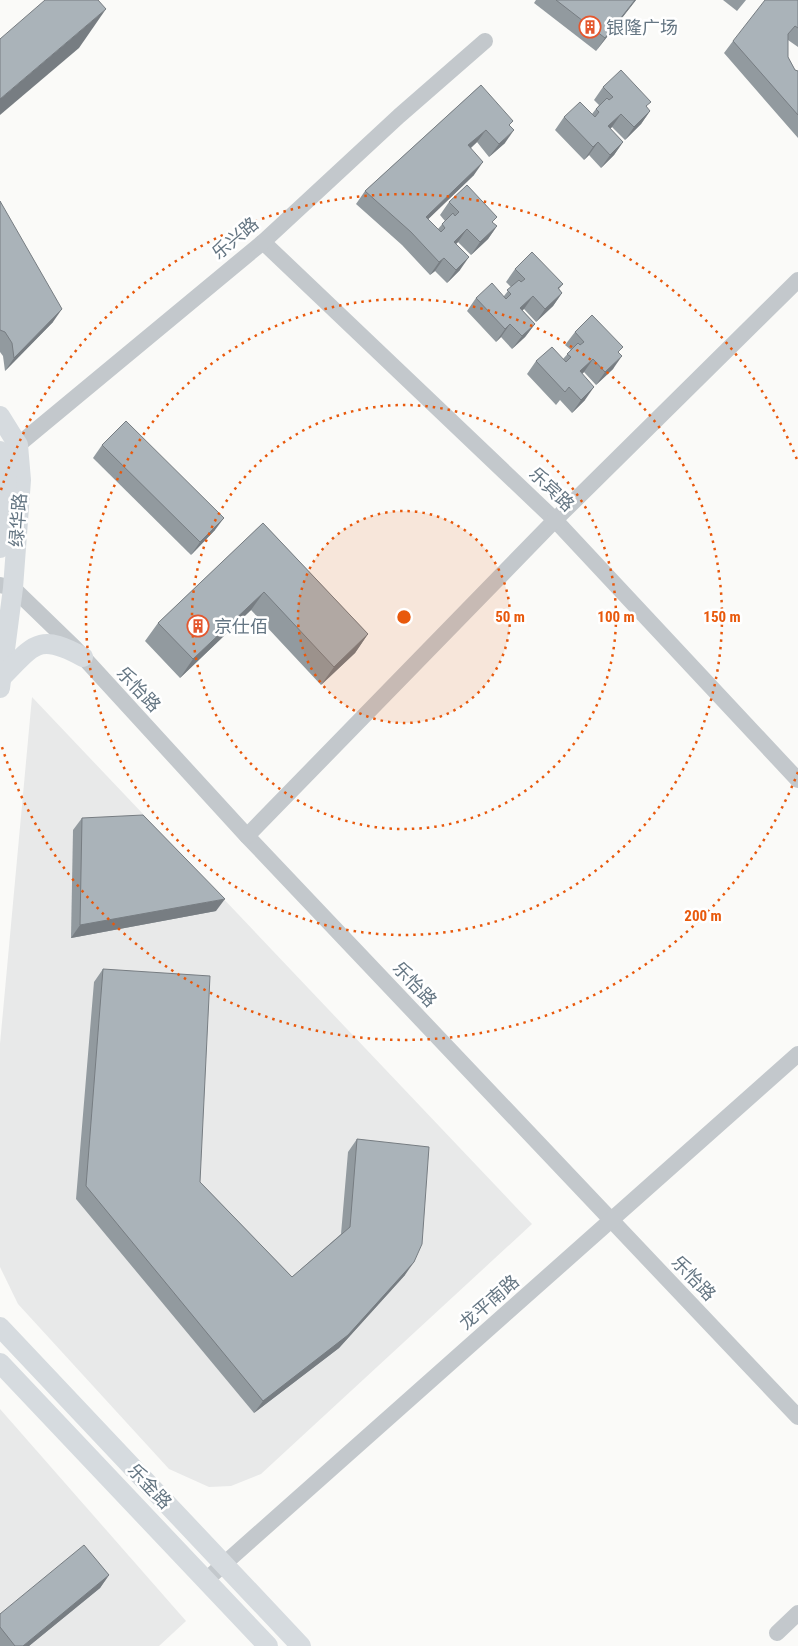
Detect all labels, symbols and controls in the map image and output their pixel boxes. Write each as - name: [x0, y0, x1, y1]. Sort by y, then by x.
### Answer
- building icon: 银隆广场: [578, 15, 602, 39]
- place label: 银隆广场: [606, 17, 678, 38]
- street label: 乐兴路: [208, 213, 262, 263]
- street label: 乐宾路: [525, 463, 579, 515]
- street label: 绿华路: [6, 492, 30, 548]
- centre of rings: [395, 608, 413, 626]
- text: 50 m: [495, 608, 525, 626]
- text: 100 m: [597, 608, 635, 626]
- text: 150 m: [703, 608, 741, 626]
- building icon: 京仕佰: [186, 614, 210, 638]
- place label: 京仕佰: [214, 616, 268, 637]
- street label: 乐怡路: [113, 662, 165, 716]
- text: 200 m: [684, 907, 722, 925]
- street label: 乐怡路: [389, 957, 441, 1011]
- street label: 乐怡路: [668, 1251, 720, 1305]
- street label: 龙平南路: [455, 1270, 523, 1334]
- street label: 乐金路: [124, 1459, 176, 1513]

